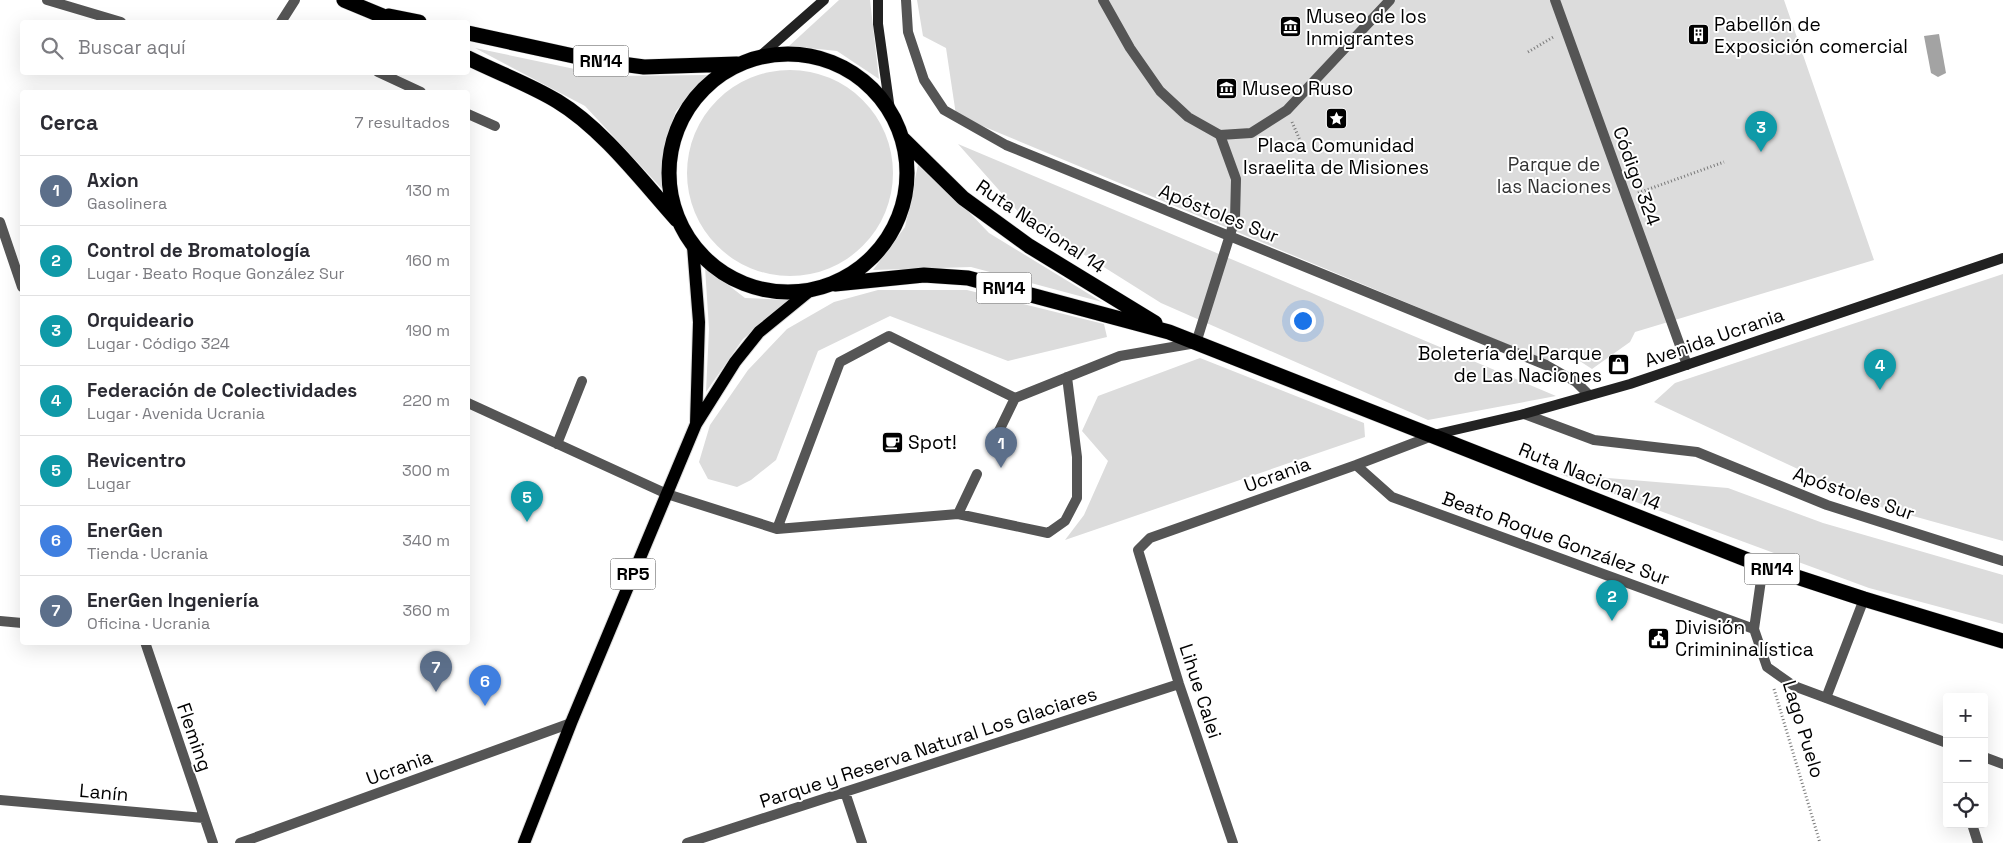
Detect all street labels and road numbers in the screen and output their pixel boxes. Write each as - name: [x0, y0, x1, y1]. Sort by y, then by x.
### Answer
- road number: RN14: [574, 46, 628, 76]
- street label: Código 324: [1607, 123, 1666, 229]
- street label: Ruta Nacional 14: [971, 174, 1110, 279]
- street label: Apóstoles Sur: [1155, 178, 1282, 249]
- road number: RN14: [976, 272, 1032, 304]
- street label: Avenida Ucrania: [1641, 302, 1787, 373]
- street label: Ruta Nacional 14: [1515, 437, 1665, 516]
- street label: Ucrania: [1240, 451, 1314, 498]
- street label: Apóstoles Sur: [1790, 461, 1918, 526]
- street label: Beato Roque González Sur: [1439, 486, 1673, 591]
- road number: RN14: [1744, 554, 1800, 584]
- road number: RP5: [610, 558, 656, 590]
- street label: Lihue Calei: [1173, 641, 1228, 742]
- street label: Lago Puelo: [1777, 677, 1830, 781]
- street label: Parque y Reserva Natural Los Glaciares: [756, 681, 1100, 814]
- street label: Fleming: [171, 700, 218, 775]
- street label: Ucrania: [362, 744, 436, 791]
- street label: Lanín: [78, 778, 130, 807]

